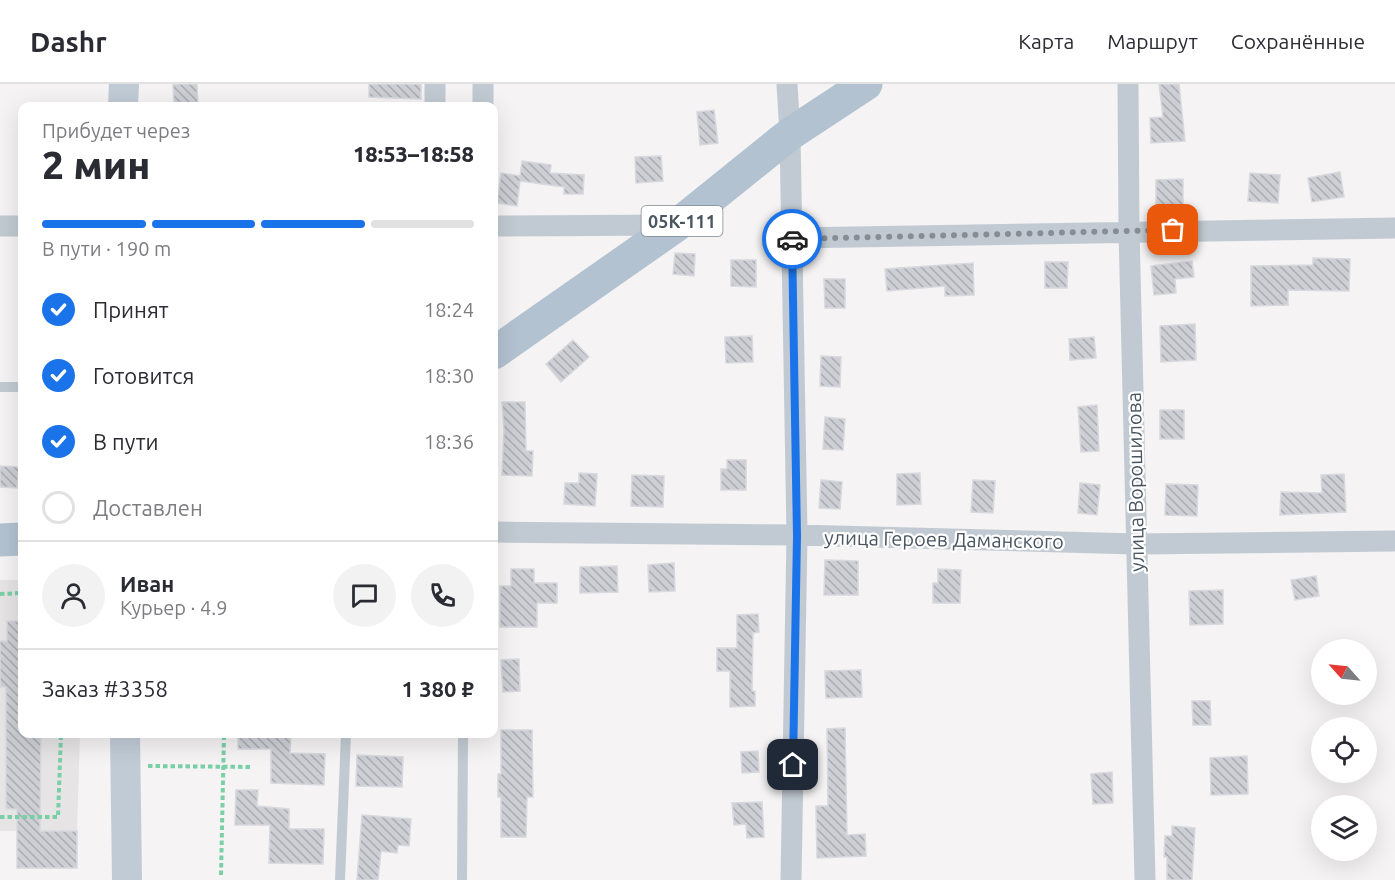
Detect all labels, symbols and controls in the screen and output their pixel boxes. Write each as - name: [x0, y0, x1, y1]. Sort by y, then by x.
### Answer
- text: Dashr: [30, 26, 107, 57]
- text: Карта: [1018, 29, 1074, 53]
- text: Маршрут: [1107, 29, 1198, 53]
- text: Сохранённые: [1231, 29, 1365, 53]
- text: Прибудет через: [42, 119, 190, 142]
- text: 18:53–18:58: [353, 141, 474, 166]
- text: 2 мин: [42, 143, 150, 186]
- pin: [1147, 204, 1198, 255]
- road number: 05К-111: [642, 206, 722, 236]
- courier: [762, 209, 822, 269]
- icon: bag: [1156, 213, 1189, 246]
- icon: car: [776, 223, 809, 256]
- text: В пути · 190 m: [42, 237, 171, 260]
- icon: check: [42, 293, 75, 326]
- text: Принят: [93, 297, 169, 322]
- text: 18:24: [424, 298, 474, 321]
- icon: check: [42, 359, 75, 392]
- text: Готовится: [93, 363, 194, 388]
- text: 18:30: [424, 364, 474, 387]
- street label: улица Ворошилова: [1122, 392, 1148, 572]
- icon: check: [42, 425, 75, 458]
- text: В пути: [93, 429, 159, 454]
- text: 18:36: [424, 430, 474, 453]
- text: Доставлен: [93, 495, 203, 520]
- street label: улица Героев Даманского: [824, 525, 1064, 553]
- button: person: [42, 564, 105, 627]
- button: chat: [333, 564, 396, 627]
- button: phone: [411, 564, 474, 627]
- text: Иван: [120, 571, 174, 596]
- text: Курьер · 4.9: [120, 596, 227, 619]
- north arrow: [1311, 639, 1377, 705]
- map controls: [1311, 639, 1377, 861]
- text: Заказ #3358: [42, 676, 168, 701]
- text: 1 380 ₽: [402, 676, 474, 701]
- button: locate: [1311, 717, 1377, 783]
- pin: [767, 739, 818, 790]
- icon: home: [776, 748, 809, 781]
- button: layers: [1311, 795, 1377, 861]

